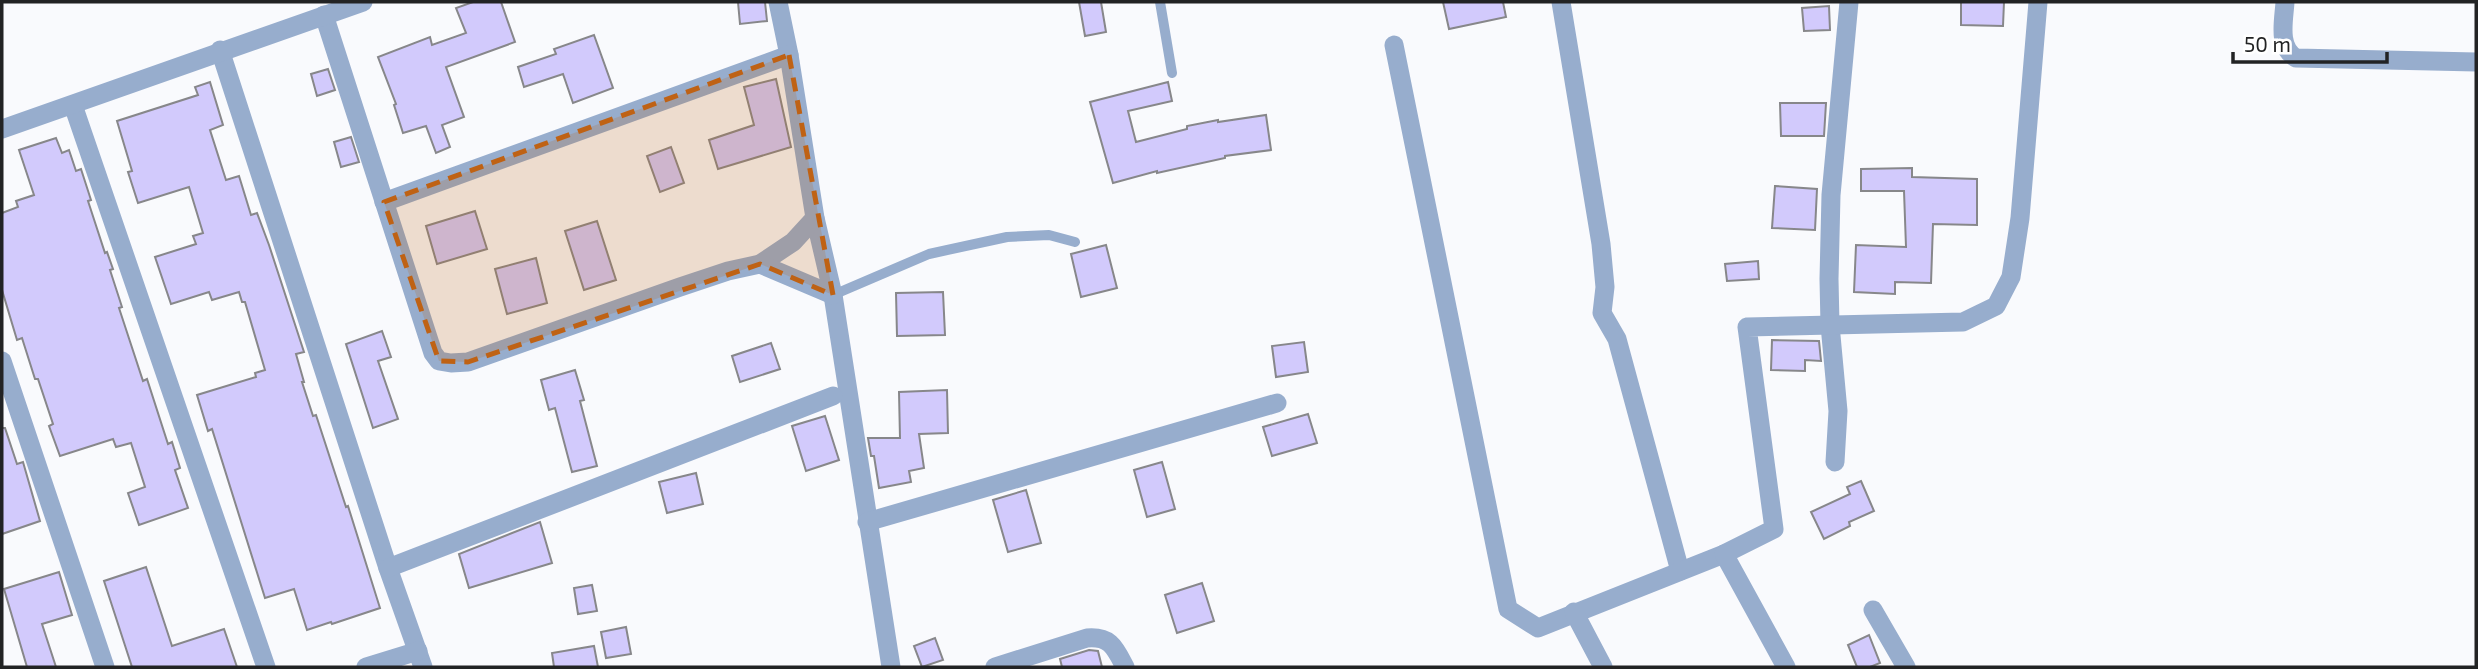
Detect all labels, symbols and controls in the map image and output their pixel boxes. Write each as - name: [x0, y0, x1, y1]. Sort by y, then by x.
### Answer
- scale bar: [2233, 21, 2387, 65]
- text: 50 m: [2244, 31, 2291, 56]

